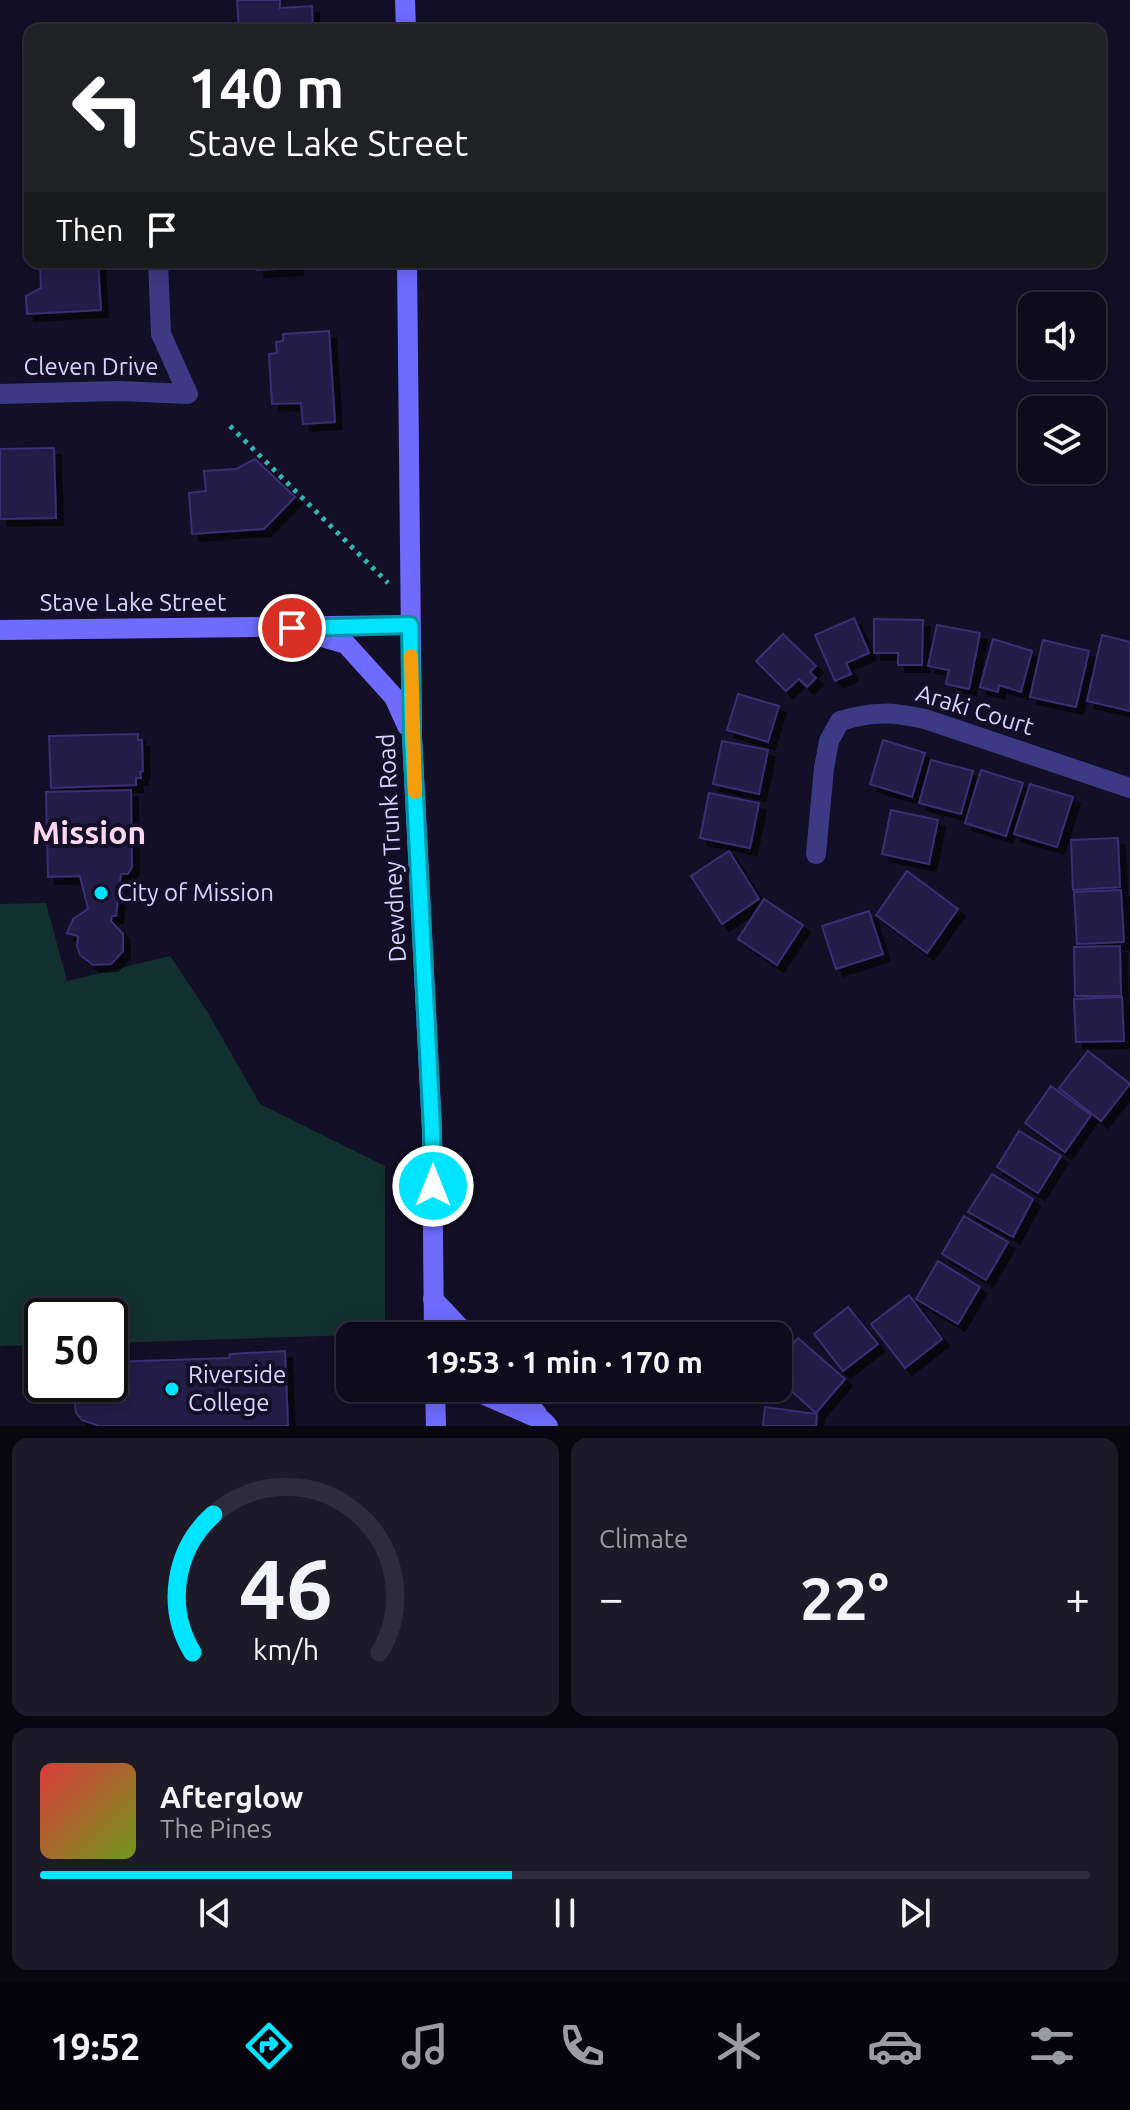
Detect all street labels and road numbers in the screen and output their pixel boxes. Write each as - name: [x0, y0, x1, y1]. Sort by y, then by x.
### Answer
- street label: Cleven Drive: [23, 353, 159, 380]
- street label: Stave Lake Street: [40, 589, 227, 616]
- street label: Araki Court: [913, 679, 1038, 740]
- street label: Dewdney Trunk Road: [372, 733, 411, 963]

